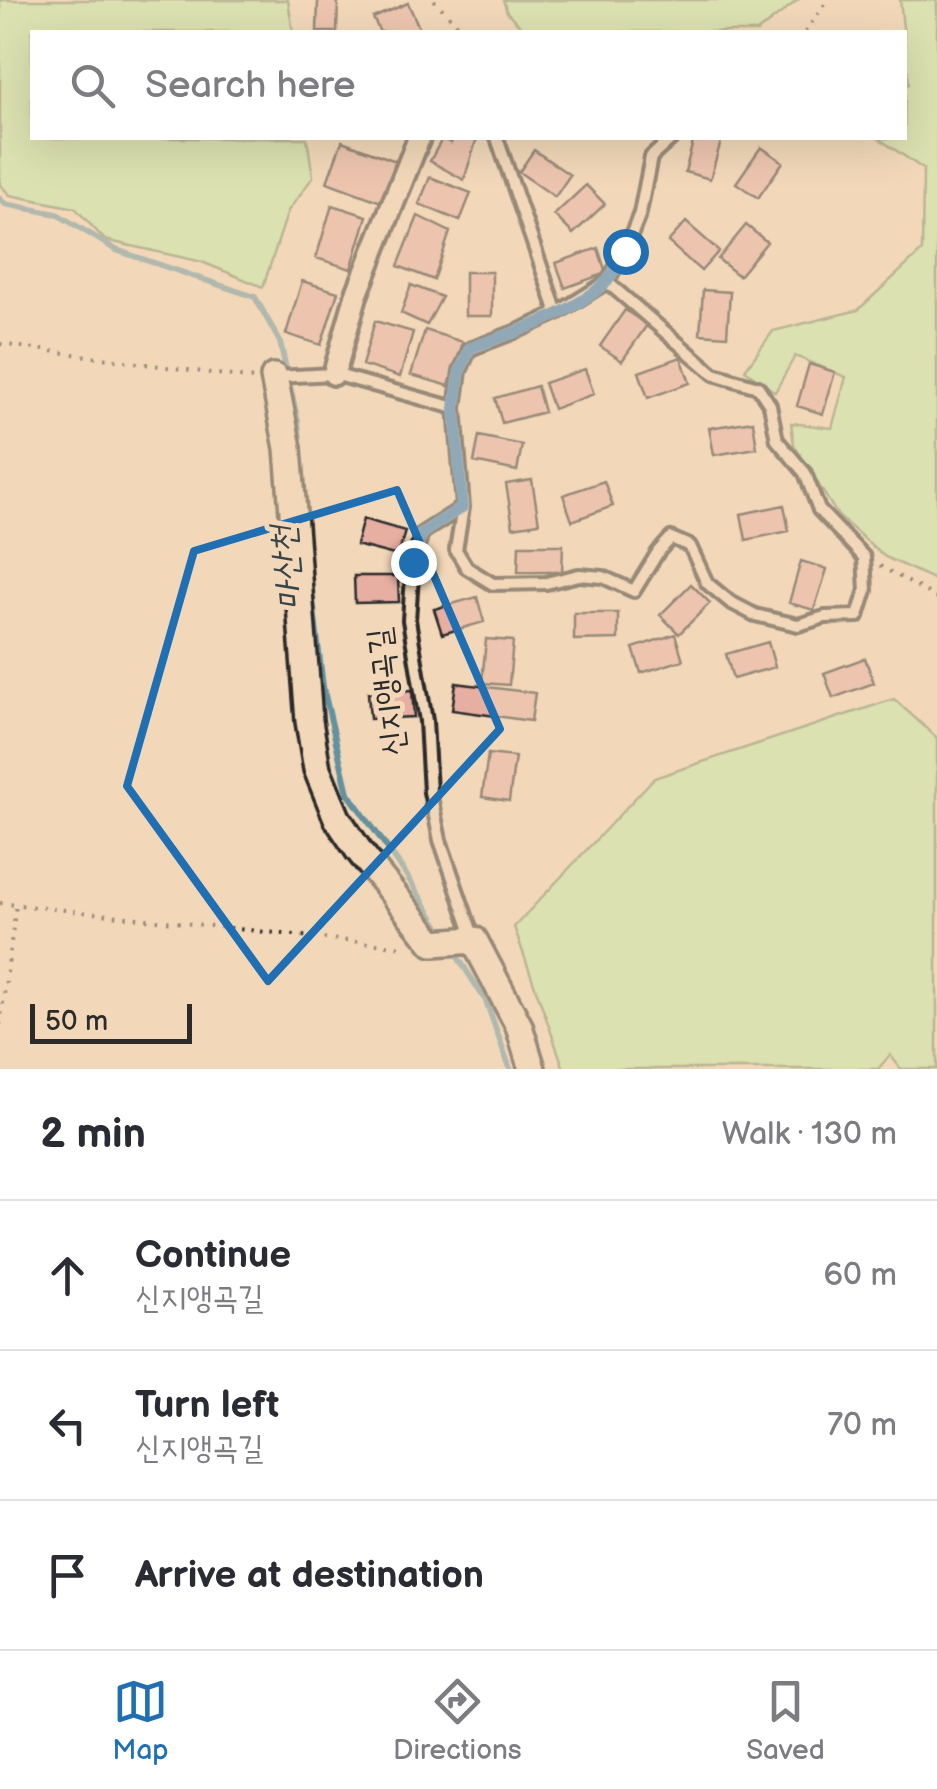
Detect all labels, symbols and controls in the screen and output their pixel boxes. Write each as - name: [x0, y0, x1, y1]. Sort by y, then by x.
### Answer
- search box: [30, 30, 907, 140]
- icon: search: [65, 58, 120, 113]
- text: Search here: [145, 63, 356, 108]
- route start: [603, 229, 649, 275]
- water label: 마산천: [262, 520, 312, 612]
- route end: [391, 540, 437, 586]
- street label: 신지앵곡길: [360, 626, 414, 758]
- scale bar: [30, 999, 192, 1044]
- text: 50 m: [45, 1005, 108, 1038]
- text: 2 min: [40, 1109, 146, 1160]
- text: Walk · 130 m: [722, 1115, 897, 1154]
- text: Continue: [135, 1233, 291, 1278]
- icon: ahead: [40, 1248, 95, 1303]
- text: 60 m: [824, 1256, 897, 1295]
- text: 신지앵곡길: [135, 1279, 264, 1318]
- text: Turn left: [135, 1383, 279, 1428]
- icon: left: [40, 1398, 95, 1453]
- text: 70 m: [827, 1406, 897, 1445]
- text: 신지앵곡길: [135, 1429, 264, 1468]
- icon: arrive: [40, 1548, 95, 1603]
- text: Arrive at destination: [135, 1553, 484, 1598]
- tab: Map: [112, 1674, 169, 1767]
- tab: Directions: [393, 1674, 522, 1767]
- tab: Saved: [746, 1674, 825, 1767]

